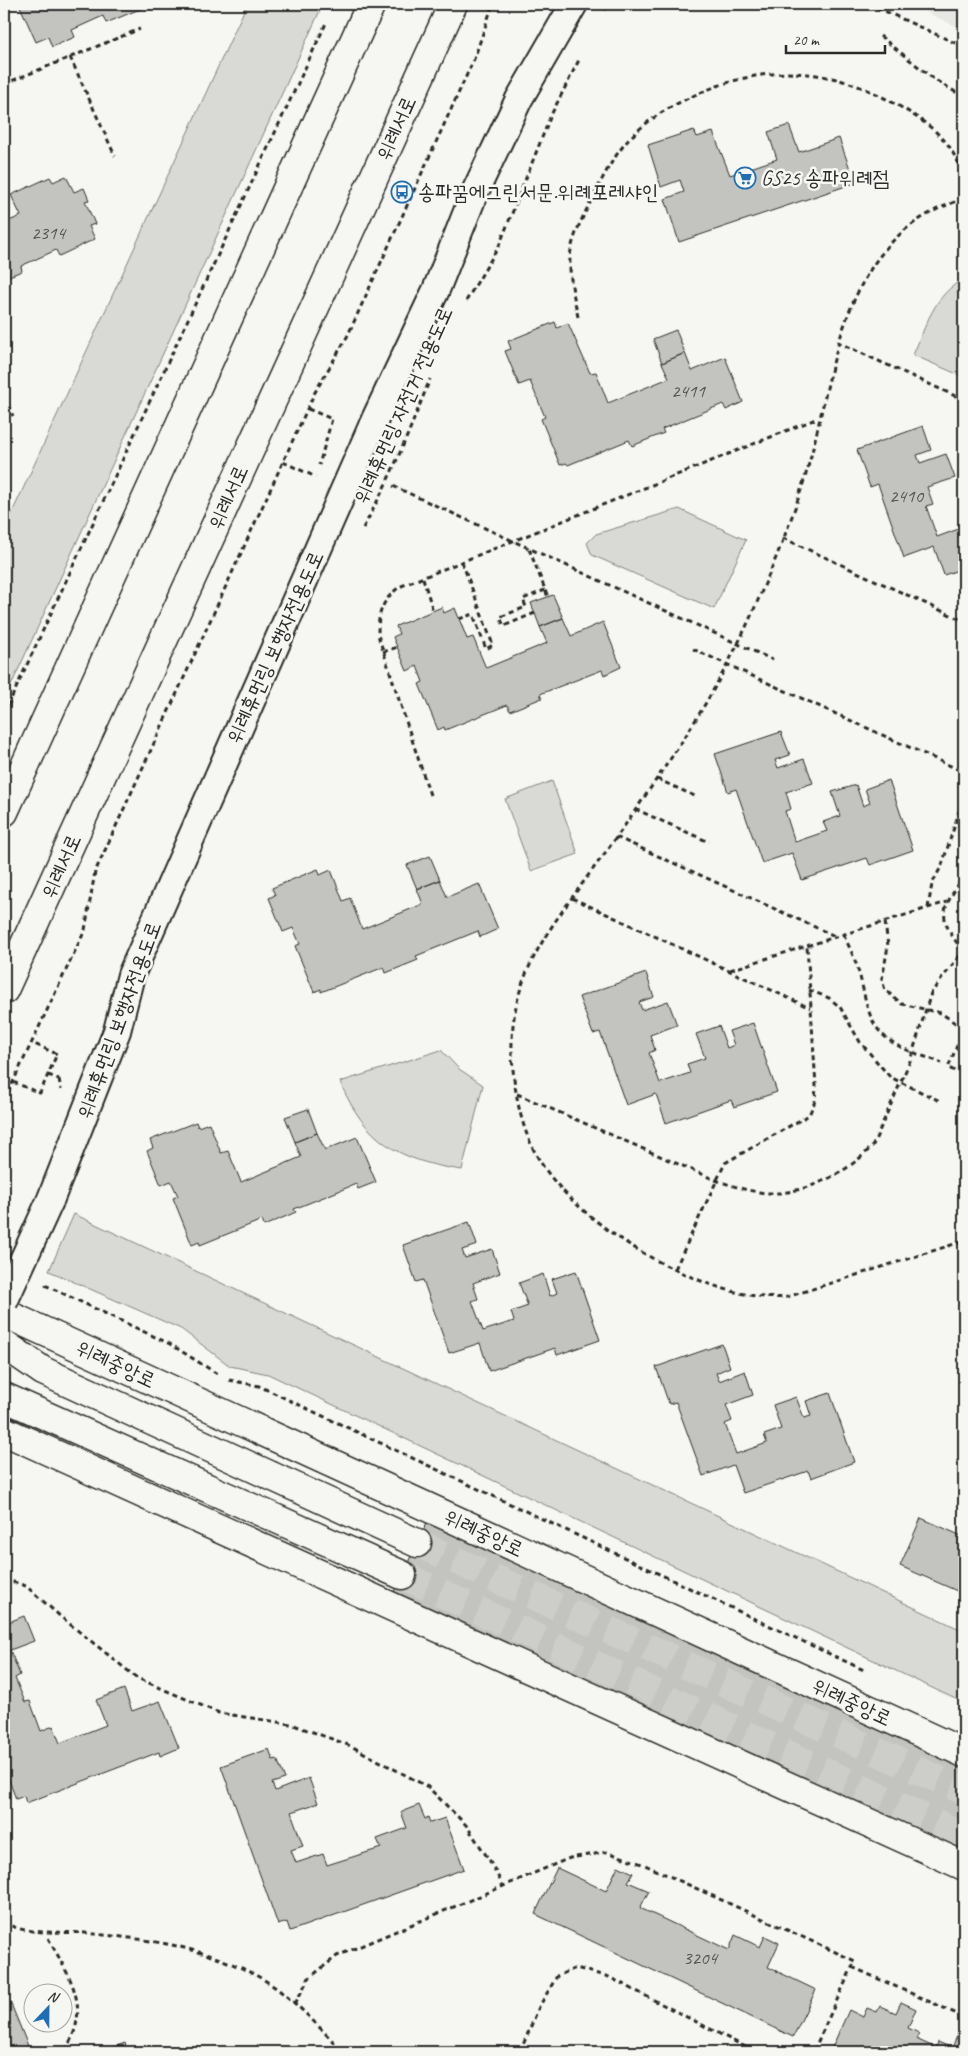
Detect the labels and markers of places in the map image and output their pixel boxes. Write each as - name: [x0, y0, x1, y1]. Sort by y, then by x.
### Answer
- place label: GS25 송파위례점: [761, 165, 890, 191]
- supermarket icon: GS25 송파위례점: [733, 166, 757, 190]
- place label: 송파꿈에그린서문.위례포레샤인: [418, 179, 659, 205]
- bus stop icon: 송파꿈에그린서문.위례포레샤인: [390, 180, 414, 204]

